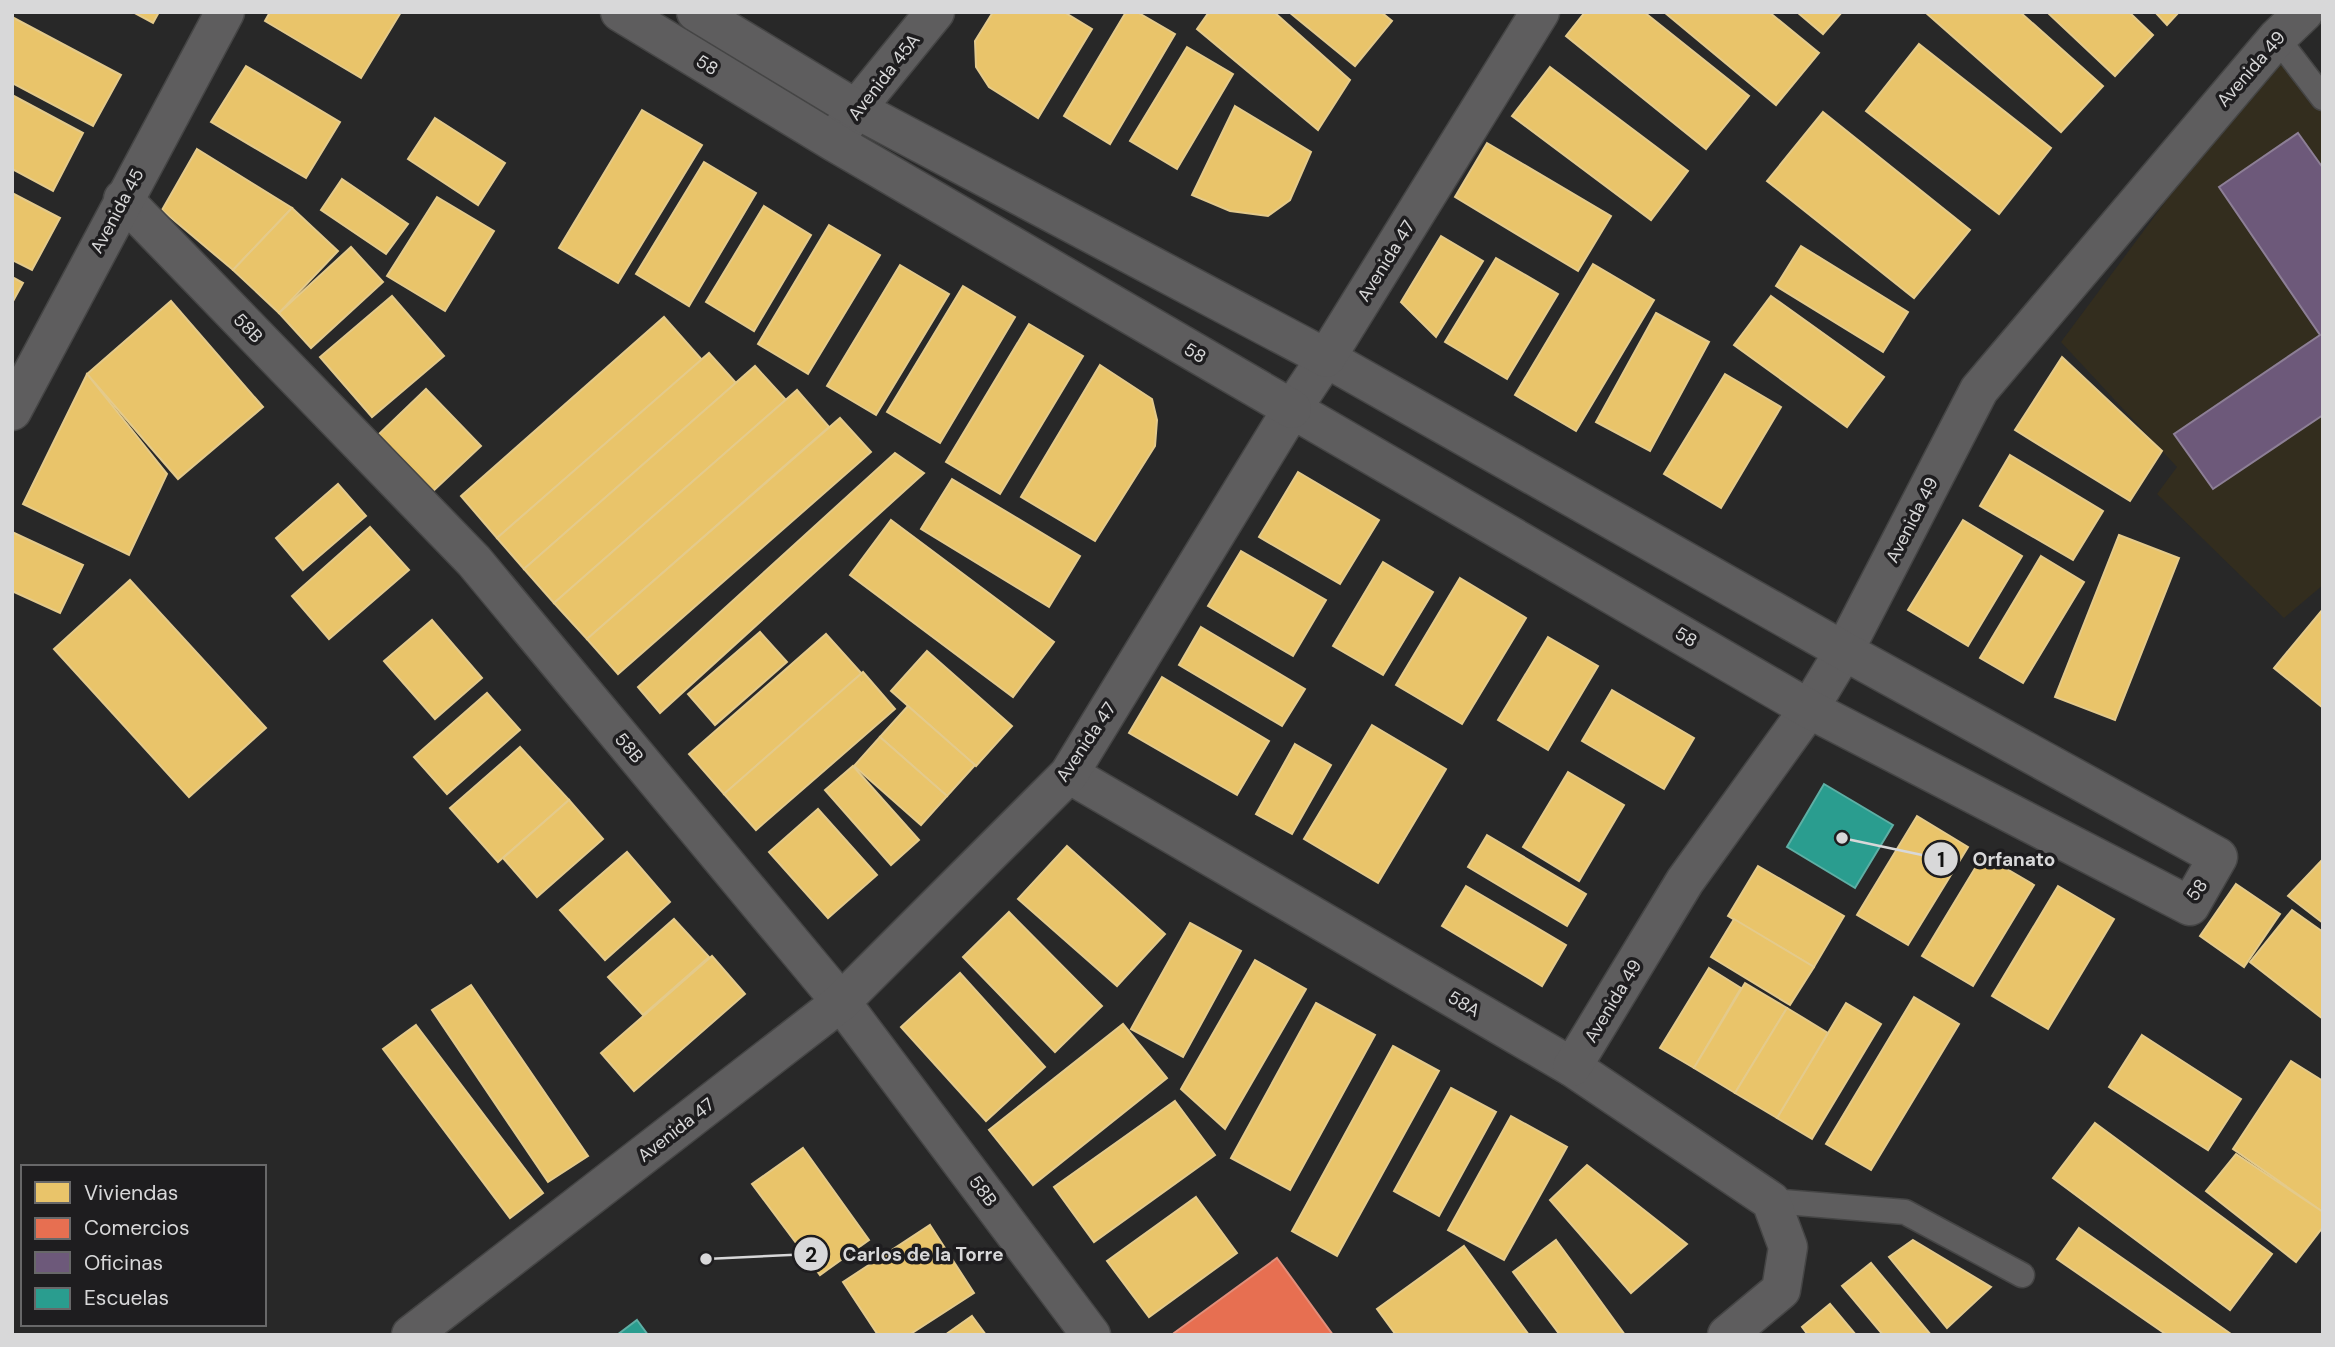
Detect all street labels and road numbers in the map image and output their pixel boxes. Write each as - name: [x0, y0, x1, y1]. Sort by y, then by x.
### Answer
- street label: Avenida 49: [2211, 26, 2291, 112]
- street label: Avenida 45A: [843, 29, 925, 125]
- street label: 58: [691, 49, 723, 81]
- street label: Avenida 45: [85, 164, 149, 258]
- street label: Avenida 47: [1352, 216, 1420, 306]
- street label: 58B: [228, 308, 268, 348]
- street label: 58: [1180, 337, 1210, 369]
- street label: Avenida 49: [1880, 473, 1944, 567]
- street label: 58: [1671, 621, 1701, 653]
- street label: Avenida 47: [1051, 697, 1121, 787]
- street label: 58B: [609, 728, 649, 768]
- street label: 58: [2181, 874, 2213, 906]
- street label: Avenida 49: [1579, 955, 1647, 1047]
- street label: 58A: [1444, 985, 1484, 1023]
- street label: Avenida 47: [633, 1092, 719, 1168]
- street label: 58B: [964, 1171, 1003, 1211]

